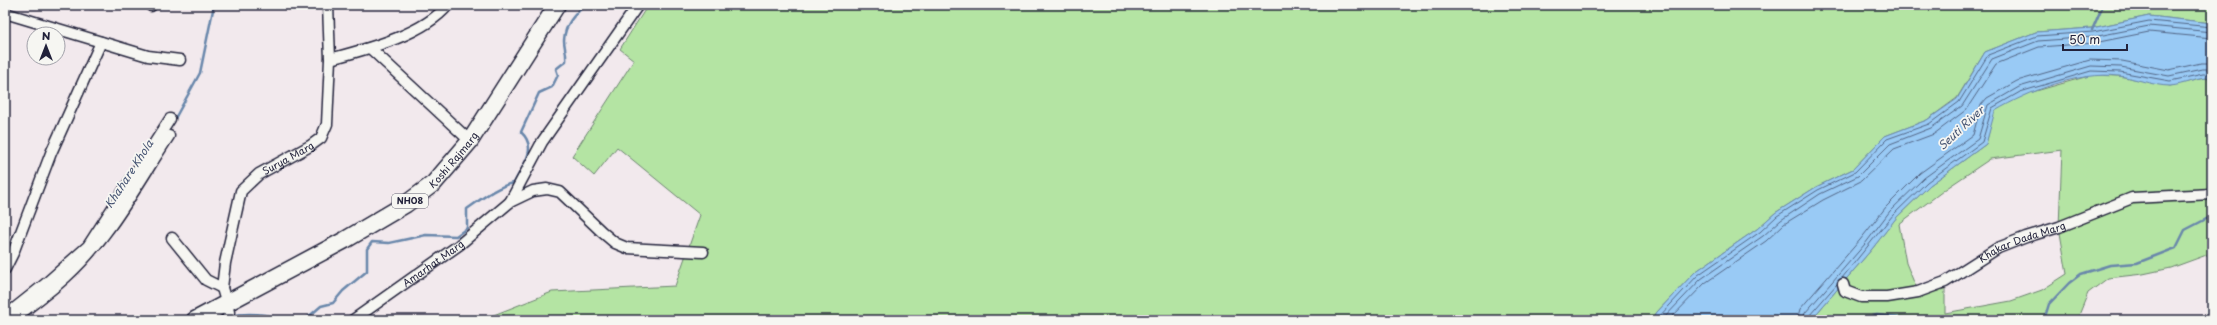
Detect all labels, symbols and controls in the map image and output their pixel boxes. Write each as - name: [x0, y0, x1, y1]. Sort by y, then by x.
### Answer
- north arrow: [26, 26, 66, 66]
- scale bar: [2063, 26, 2127, 52]
- text: N: [42, 27, 51, 44]
- text: 50 m: [2069, 30, 2100, 48]
- water label: Seuti River: [1934, 100, 1989, 153]
- street label: Koshi Rajmarg: [426, 128, 481, 191]
- water label: Khahare Khola: [100, 135, 158, 211]
- street label: Surya Marg: [259, 137, 317, 178]
- road number: NH08: [392, 194, 428, 208]
- street label: Khakar Dada Marg: [1975, 217, 2068, 266]
- street label: Amarhat Marg: [399, 236, 467, 290]

